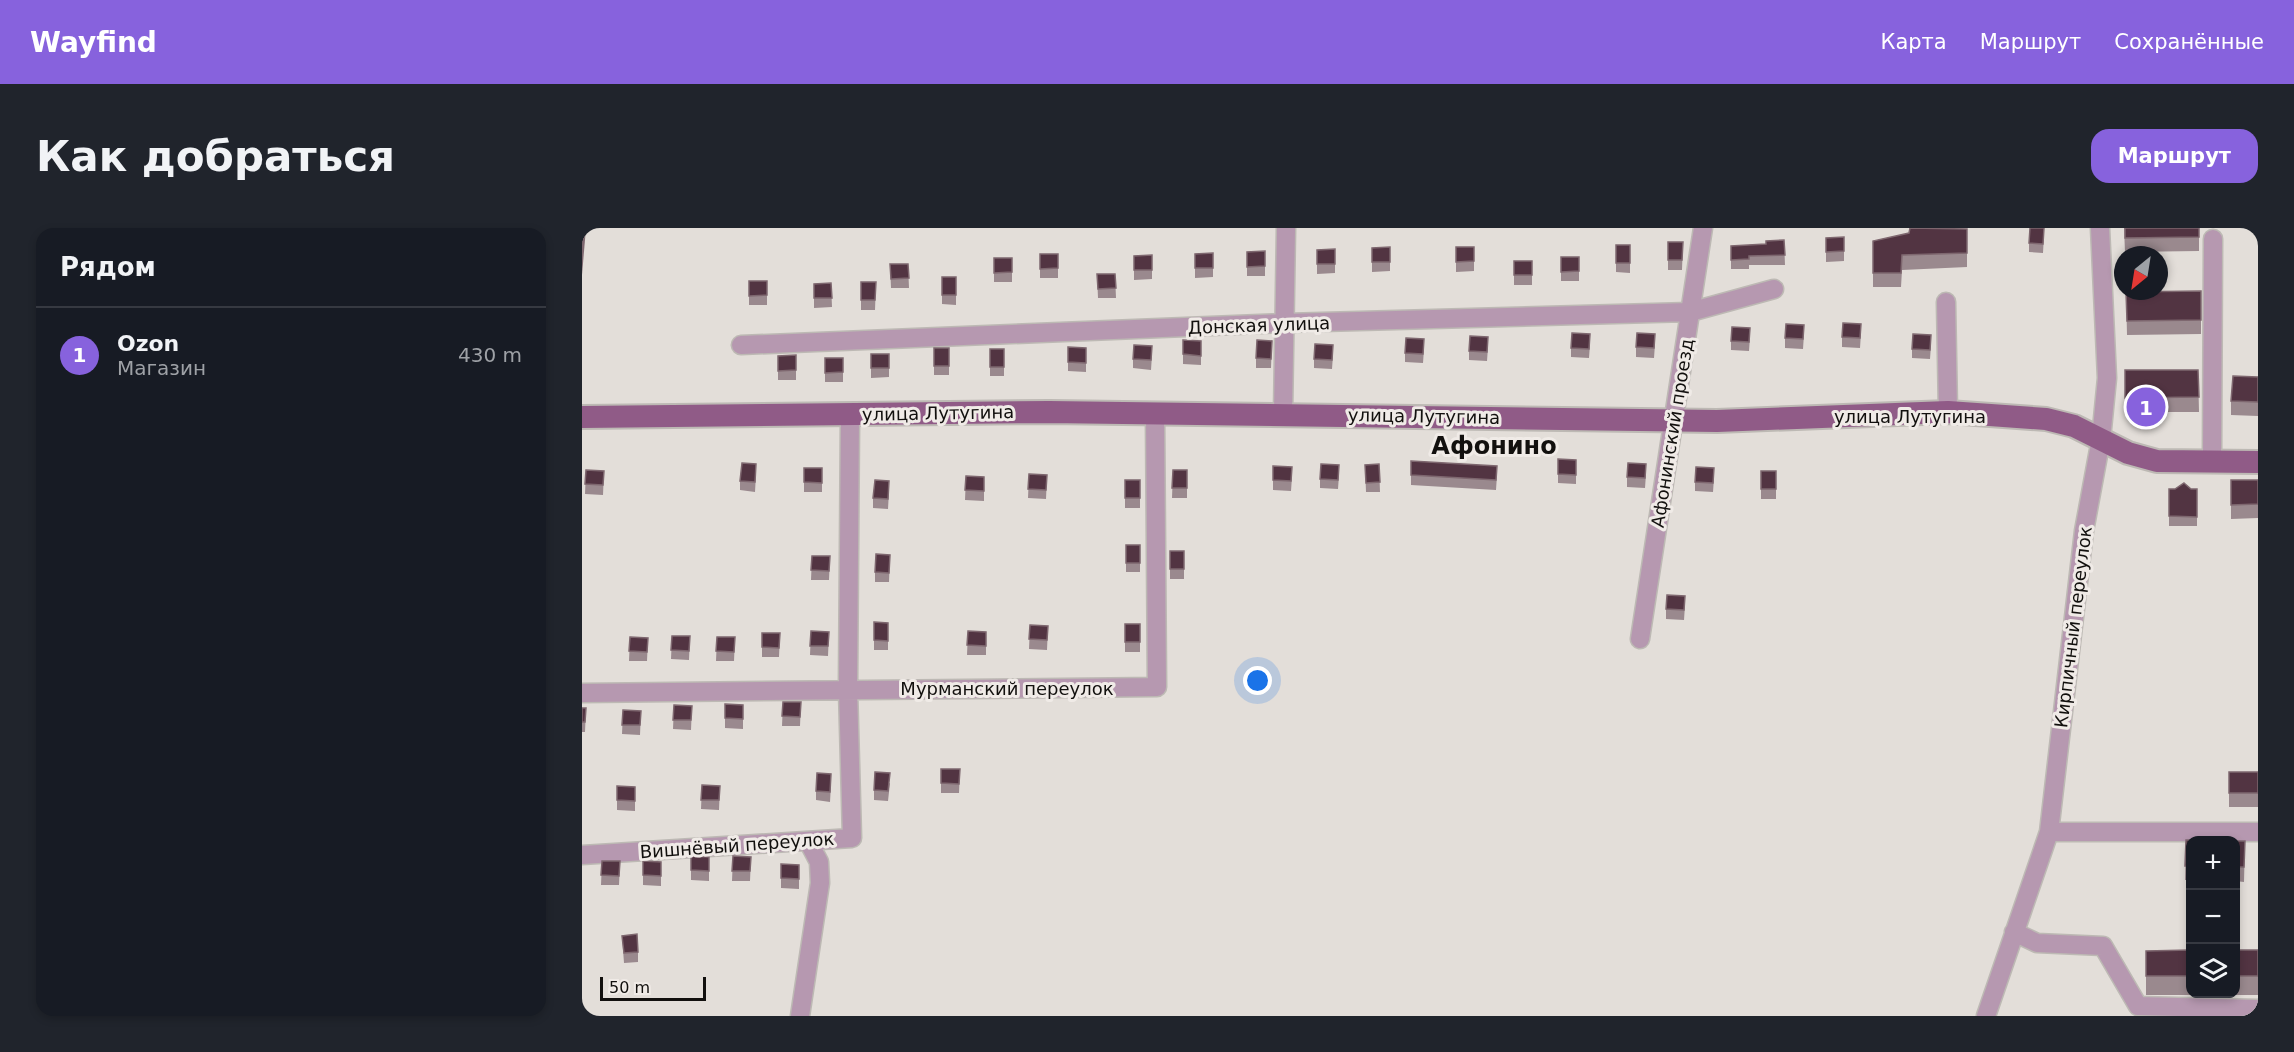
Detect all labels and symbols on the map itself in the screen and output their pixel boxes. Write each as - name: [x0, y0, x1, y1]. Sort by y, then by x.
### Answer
- north arrow: [2114, 246, 2168, 300]
- street label: Донская улица: [1188, 312, 1330, 338]
- street label: Афонинский проезд: [1647, 337, 1697, 529]
- pin: 1: [2126, 384, 2166, 429]
- street label: улица Лутугина: [862, 401, 1014, 425]
- street label: улица Лутугина: [1348, 404, 1500, 428]
- street label: улица Лутугина: [1834, 406, 1986, 427]
- district label: Афонино: [1431, 432, 1557, 460]
- street label: Кирпичный переулок: [2050, 525, 2096, 729]
- your location: [1243, 666, 1272, 695]
- street label: Мурманский переулок: [900, 678, 1114, 699]
- street label: Вишнёвый переулок: [639, 828, 835, 862]
- scale bar: [600, 974, 706, 1002]

